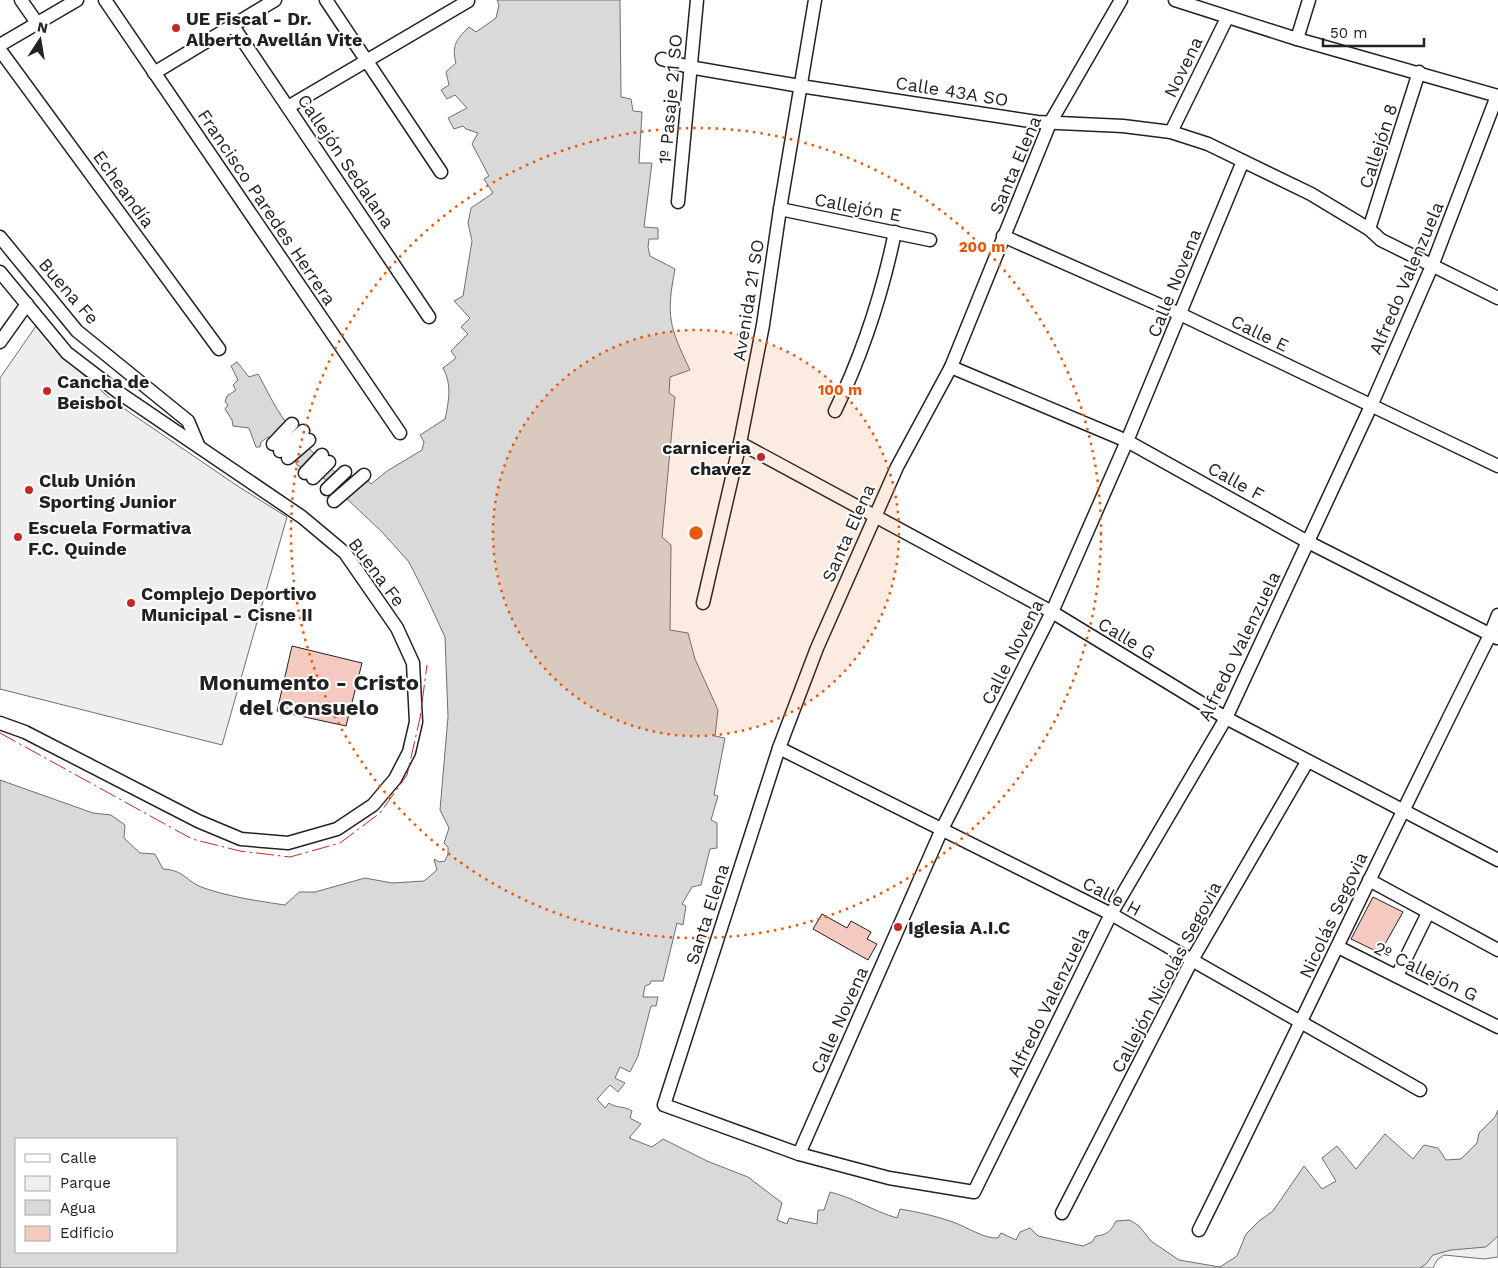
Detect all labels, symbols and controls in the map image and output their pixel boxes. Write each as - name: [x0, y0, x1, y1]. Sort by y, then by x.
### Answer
- place label: UE Fiscal - Dr. Alberto Avellán Vite: [186, 8, 362, 50]
- north arrow: [15, 15, 65, 65]
- scale bar: [1323, 15, 1424, 47]
- text: N: [36, 18, 49, 36]
- marker: UE Fiscal - Dr. Alberto Avellán Vite: [170, 22, 182, 34]
- text: 50 m: [1330, 24, 1367, 42]
- street label: 1º Pasaje 21 SO: [654, 33, 686, 165]
- street label: Novena: [1159, 33, 1207, 101]
- street label: Calle 43A SO: [894, 72, 1010, 110]
- street label: Callejón Sedalana: [293, 90, 399, 232]
- street label: Callejón 8: [1354, 101, 1402, 191]
- street label: Francisco Paredes Herrera: [194, 105, 340, 309]
- street label: Santa Elena: [985, 113, 1045, 217]
- street label: Echeandía: [89, 146, 159, 232]
- street label: Callejón E: [813, 188, 903, 226]
- street label: Alfredo Valenzuela: [1364, 198, 1448, 358]
- street label: Calle Novena: [1143, 226, 1205, 340]
- street label: Avenida 21 SO: [728, 238, 768, 362]
- text: 200 m: [959, 238, 1005, 256]
- street label: Buena Fe: [35, 254, 103, 328]
- street label: Calle E: [1228, 310, 1292, 356]
- place label: Cancha de Beisbol: [57, 371, 149, 413]
- text: 100 m: [818, 381, 862, 399]
- marker: Cancha de Beisbol: [41, 385, 53, 397]
- place label: carniceria chavez: [662, 437, 752, 479]
- marker: carniceria chavez: [755, 451, 767, 463]
- street label: Calle F: [1204, 457, 1268, 505]
- place label: Club Unión Sporting Junior: [39, 470, 177, 512]
- street label: Santa Elena: [817, 481, 879, 585]
- marker: Club Unión Sporting Junior: [23, 484, 35, 496]
- place label: Escuela Formativa F.C. Quinde: [28, 517, 192, 559]
- centre of rings: [687, 524, 705, 542]
- marker: Escuela Formativa F.C. Quinde: [12, 531, 24, 543]
- street label: Buena Fe: [344, 533, 410, 611]
- street label: Alfredo Valenzuela: [1194, 568, 1284, 724]
- place label: Complejo Deportivo Municipal - Cisne II: [141, 583, 317, 625]
- street label: Calle Novena: [977, 596, 1047, 708]
- marker: Complejo Deportivo Municipal - Cisne II: [125, 597, 137, 609]
- street label: Calle G: [1095, 613, 1159, 663]
- district label: Monumento - Cristo del Consuelo: [199, 670, 419, 720]
- street label: Nicolás Segovia: [1295, 849, 1371, 981]
- street label: Santa Elena: [681, 861, 733, 967]
- street label: Calle H: [1079, 872, 1145, 920]
- street label: Callejón Nicolás Segovia: [1107, 878, 1225, 1076]
- place label: Iglesia A.I.C: [908, 917, 1010, 938]
- marker: Iglesia A.I.C: [892, 921, 904, 933]
- street label: Alfredo Valenzuela: [1003, 924, 1093, 1080]
- street label: 2º Callejón G: [1371, 937, 1481, 1005]
- street label: Calle Novena: [806, 963, 872, 1077]
- legend: [15, 1138, 178, 1253]
- text: Calle: [60, 1149, 97, 1167]
- text: Parque: [60, 1174, 111, 1192]
- text: Agua: [60, 1199, 96, 1217]
- text: Edificio: [60, 1224, 114, 1242]

